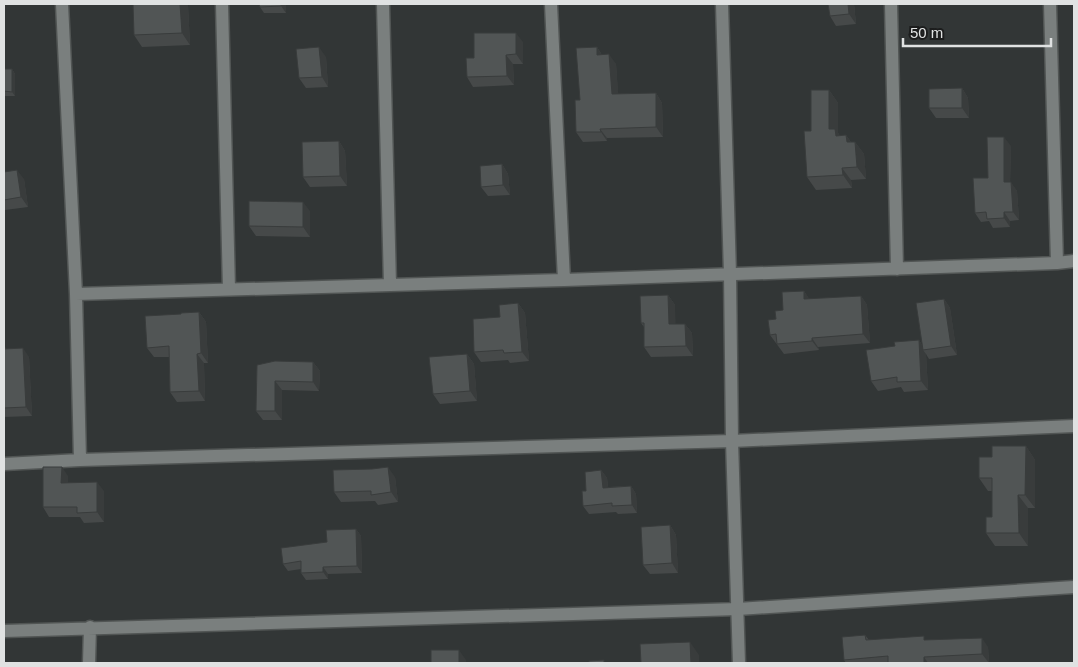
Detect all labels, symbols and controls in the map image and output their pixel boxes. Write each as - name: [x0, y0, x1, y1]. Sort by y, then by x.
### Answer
- scale bar: [903, 15, 1050, 47]
- text: 50 m: [910, 24, 943, 41]

